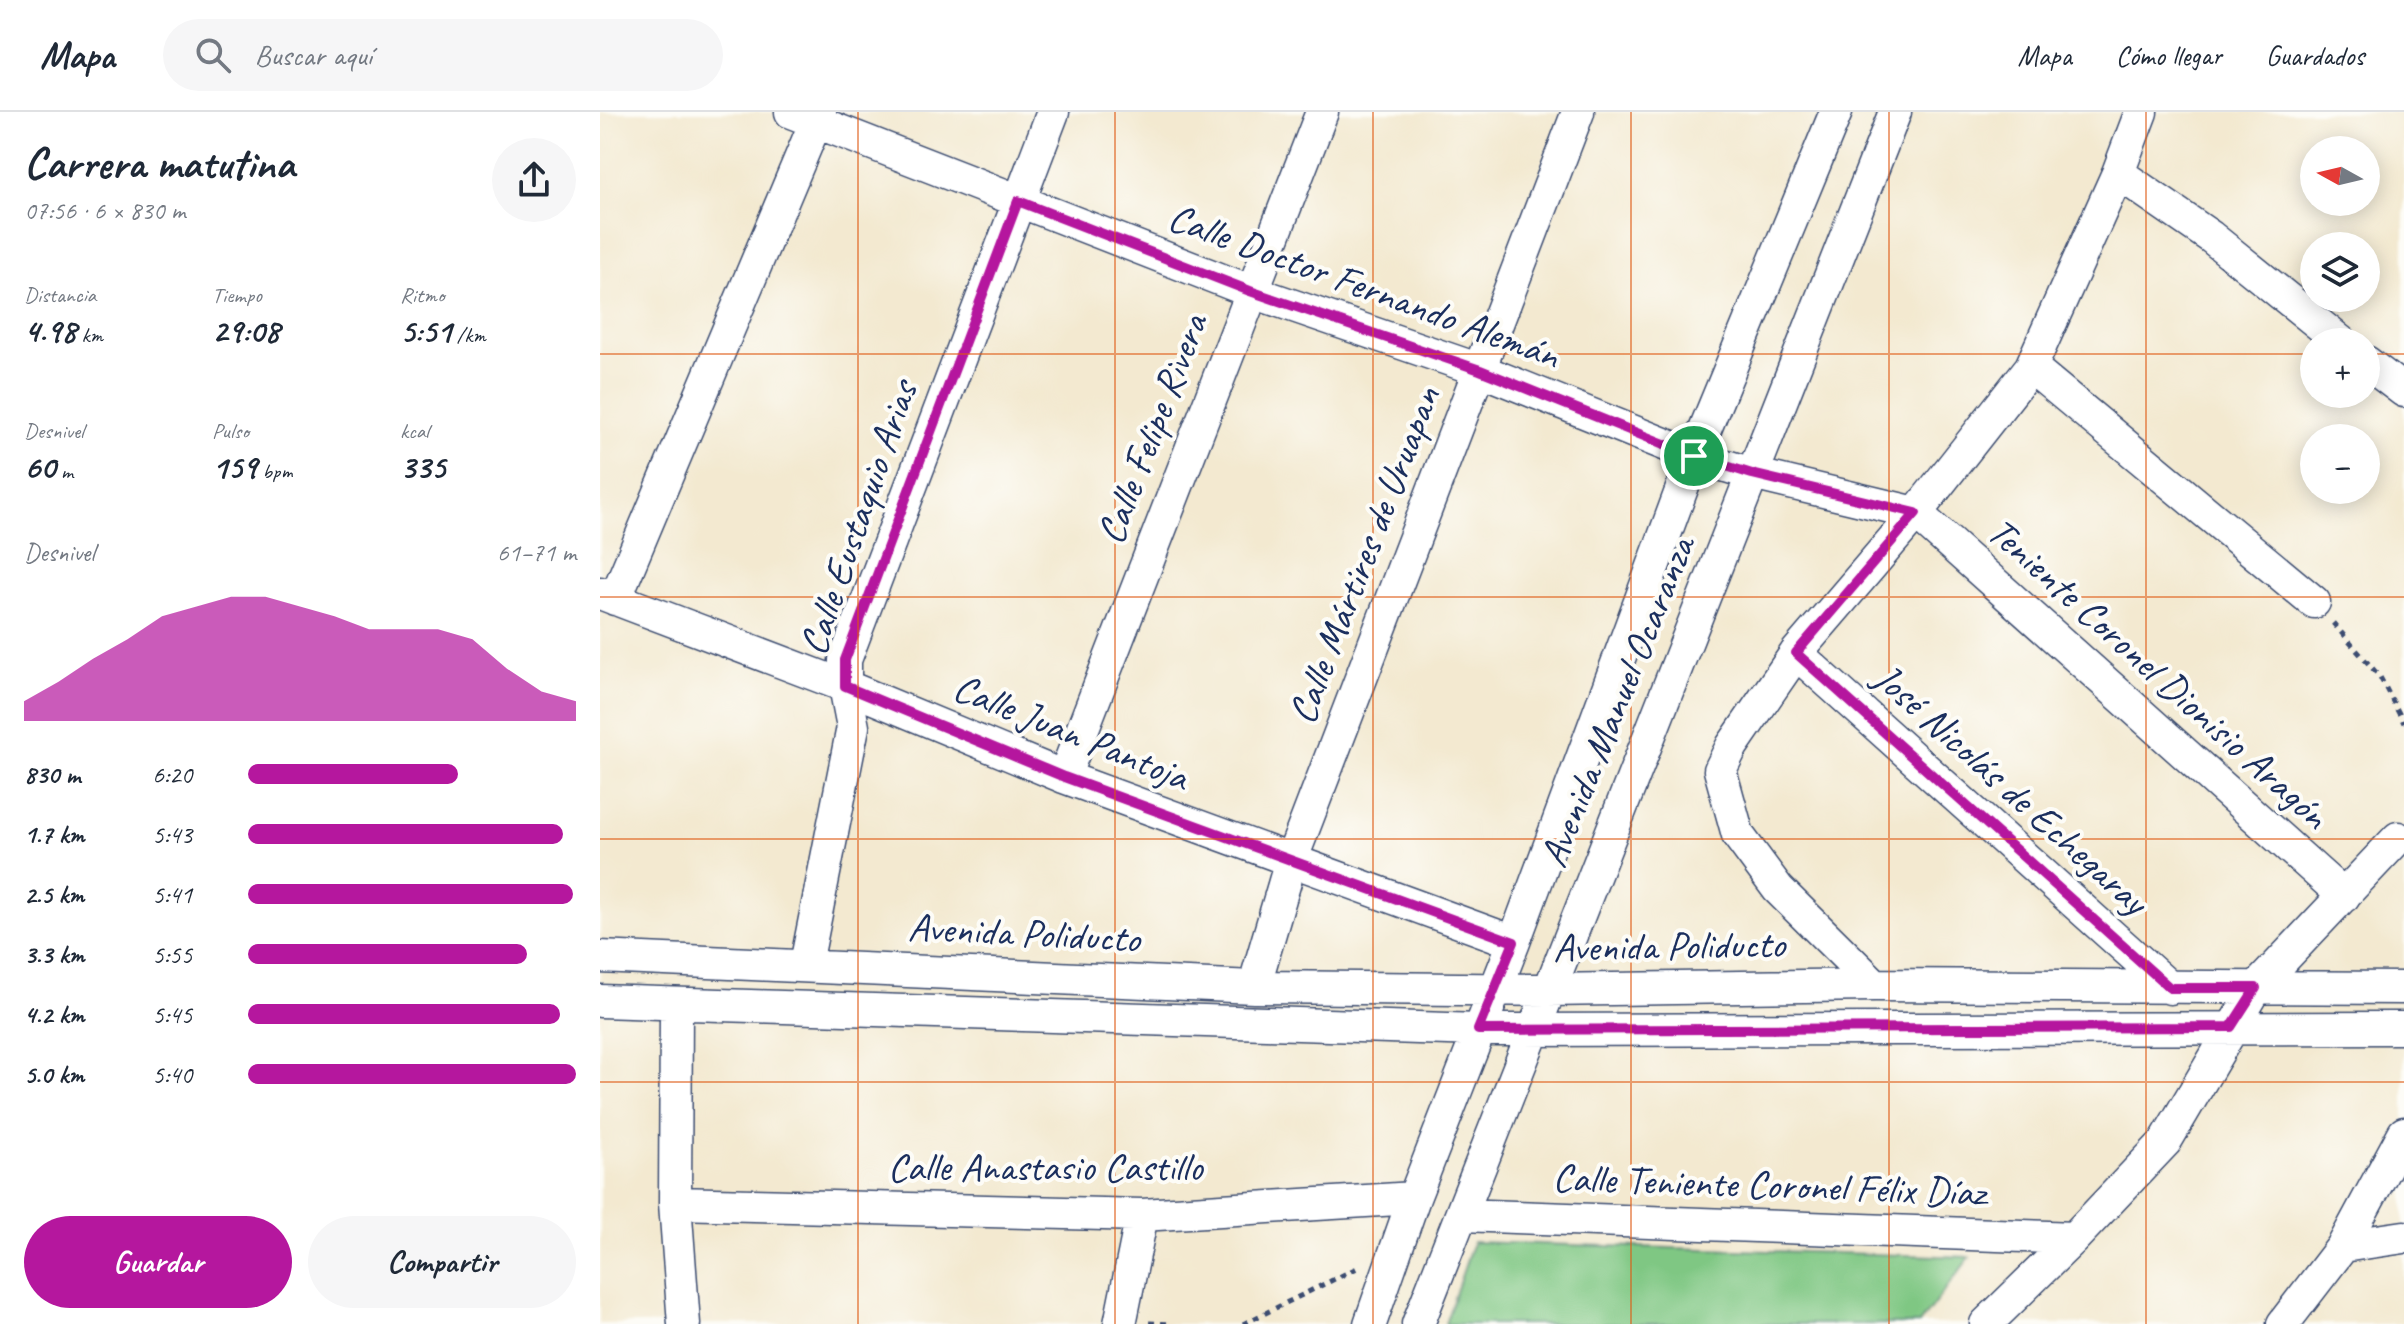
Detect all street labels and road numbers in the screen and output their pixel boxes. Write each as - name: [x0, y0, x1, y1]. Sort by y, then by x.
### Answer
- street label: Calle Doctor Fernando Alemán: [1162, 192, 1567, 380]
- street label: Calle Felipe Rivera: [1085, 304, 1220, 551]
- street label: Calle Eustaquio Arias: [788, 371, 929, 661]
- street label: Calle Mártires de Uruapan: [1277, 378, 1452, 731]
- street label: Teniente Coronel Dionisio Aragón: [1977, 506, 2340, 840]
- street label: Avenida Manuel Ocaranza: [1528, 526, 1707, 874]
- street label: José Nicolás de Echegaray: [1862, 651, 2161, 928]
- street label: Calle Juan Pantoja: [946, 662, 1198, 803]
- street label: Avenida Poliducto: [907, 902, 1143, 964]
- street label: Avenida Poliducto: [1553, 919, 1787, 973]
- street label: Calle Anastasio Castillo: [888, 1142, 1204, 1192]
- street label: Calle Teniente Coronel Félix Díaz: [1552, 1152, 1990, 1218]

